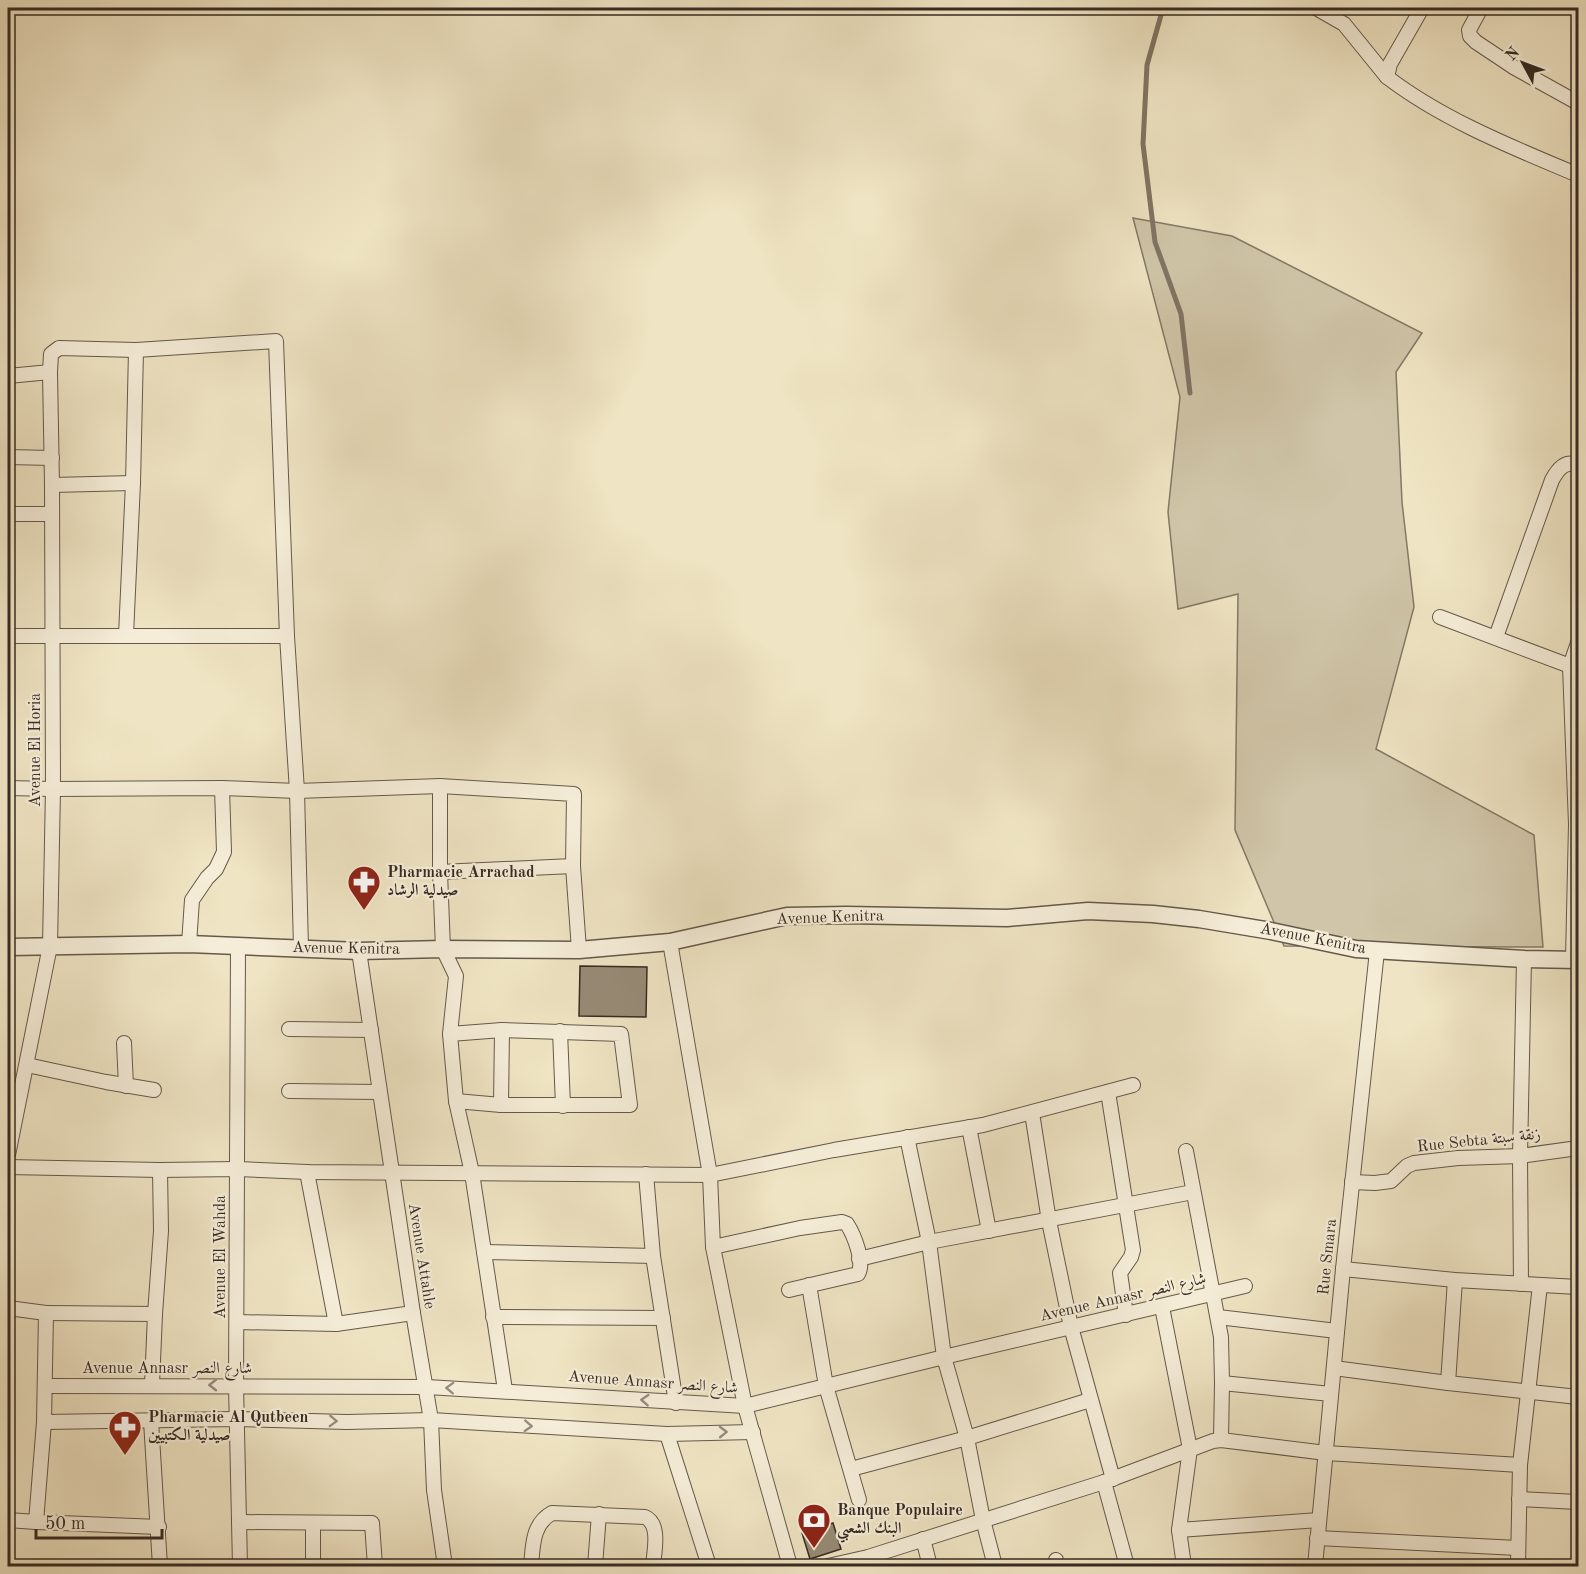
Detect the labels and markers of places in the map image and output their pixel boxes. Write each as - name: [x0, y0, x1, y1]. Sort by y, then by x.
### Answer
- pharmacy icon: Pharmacie Arrachad صيدلية الرشاد: [346, 864, 382, 911]
- place label: Pharmacie Arrachad صيدلية الرشاد: [387, 865, 535, 899]
- pharmacy icon: Pharmacie Al Qutbeen صيدلية الكتبيين: [107, 1409, 143, 1456]
- place label: Pharmacie Al Qutbeen صيدلية الكتبيين: [148, 1410, 308, 1444]
- bank icon: Banque Populaire البنك الشعبي: [796, 1502, 832, 1549]
- place label: Banque Populaire البنك الشعبي: [837, 1503, 963, 1543]

